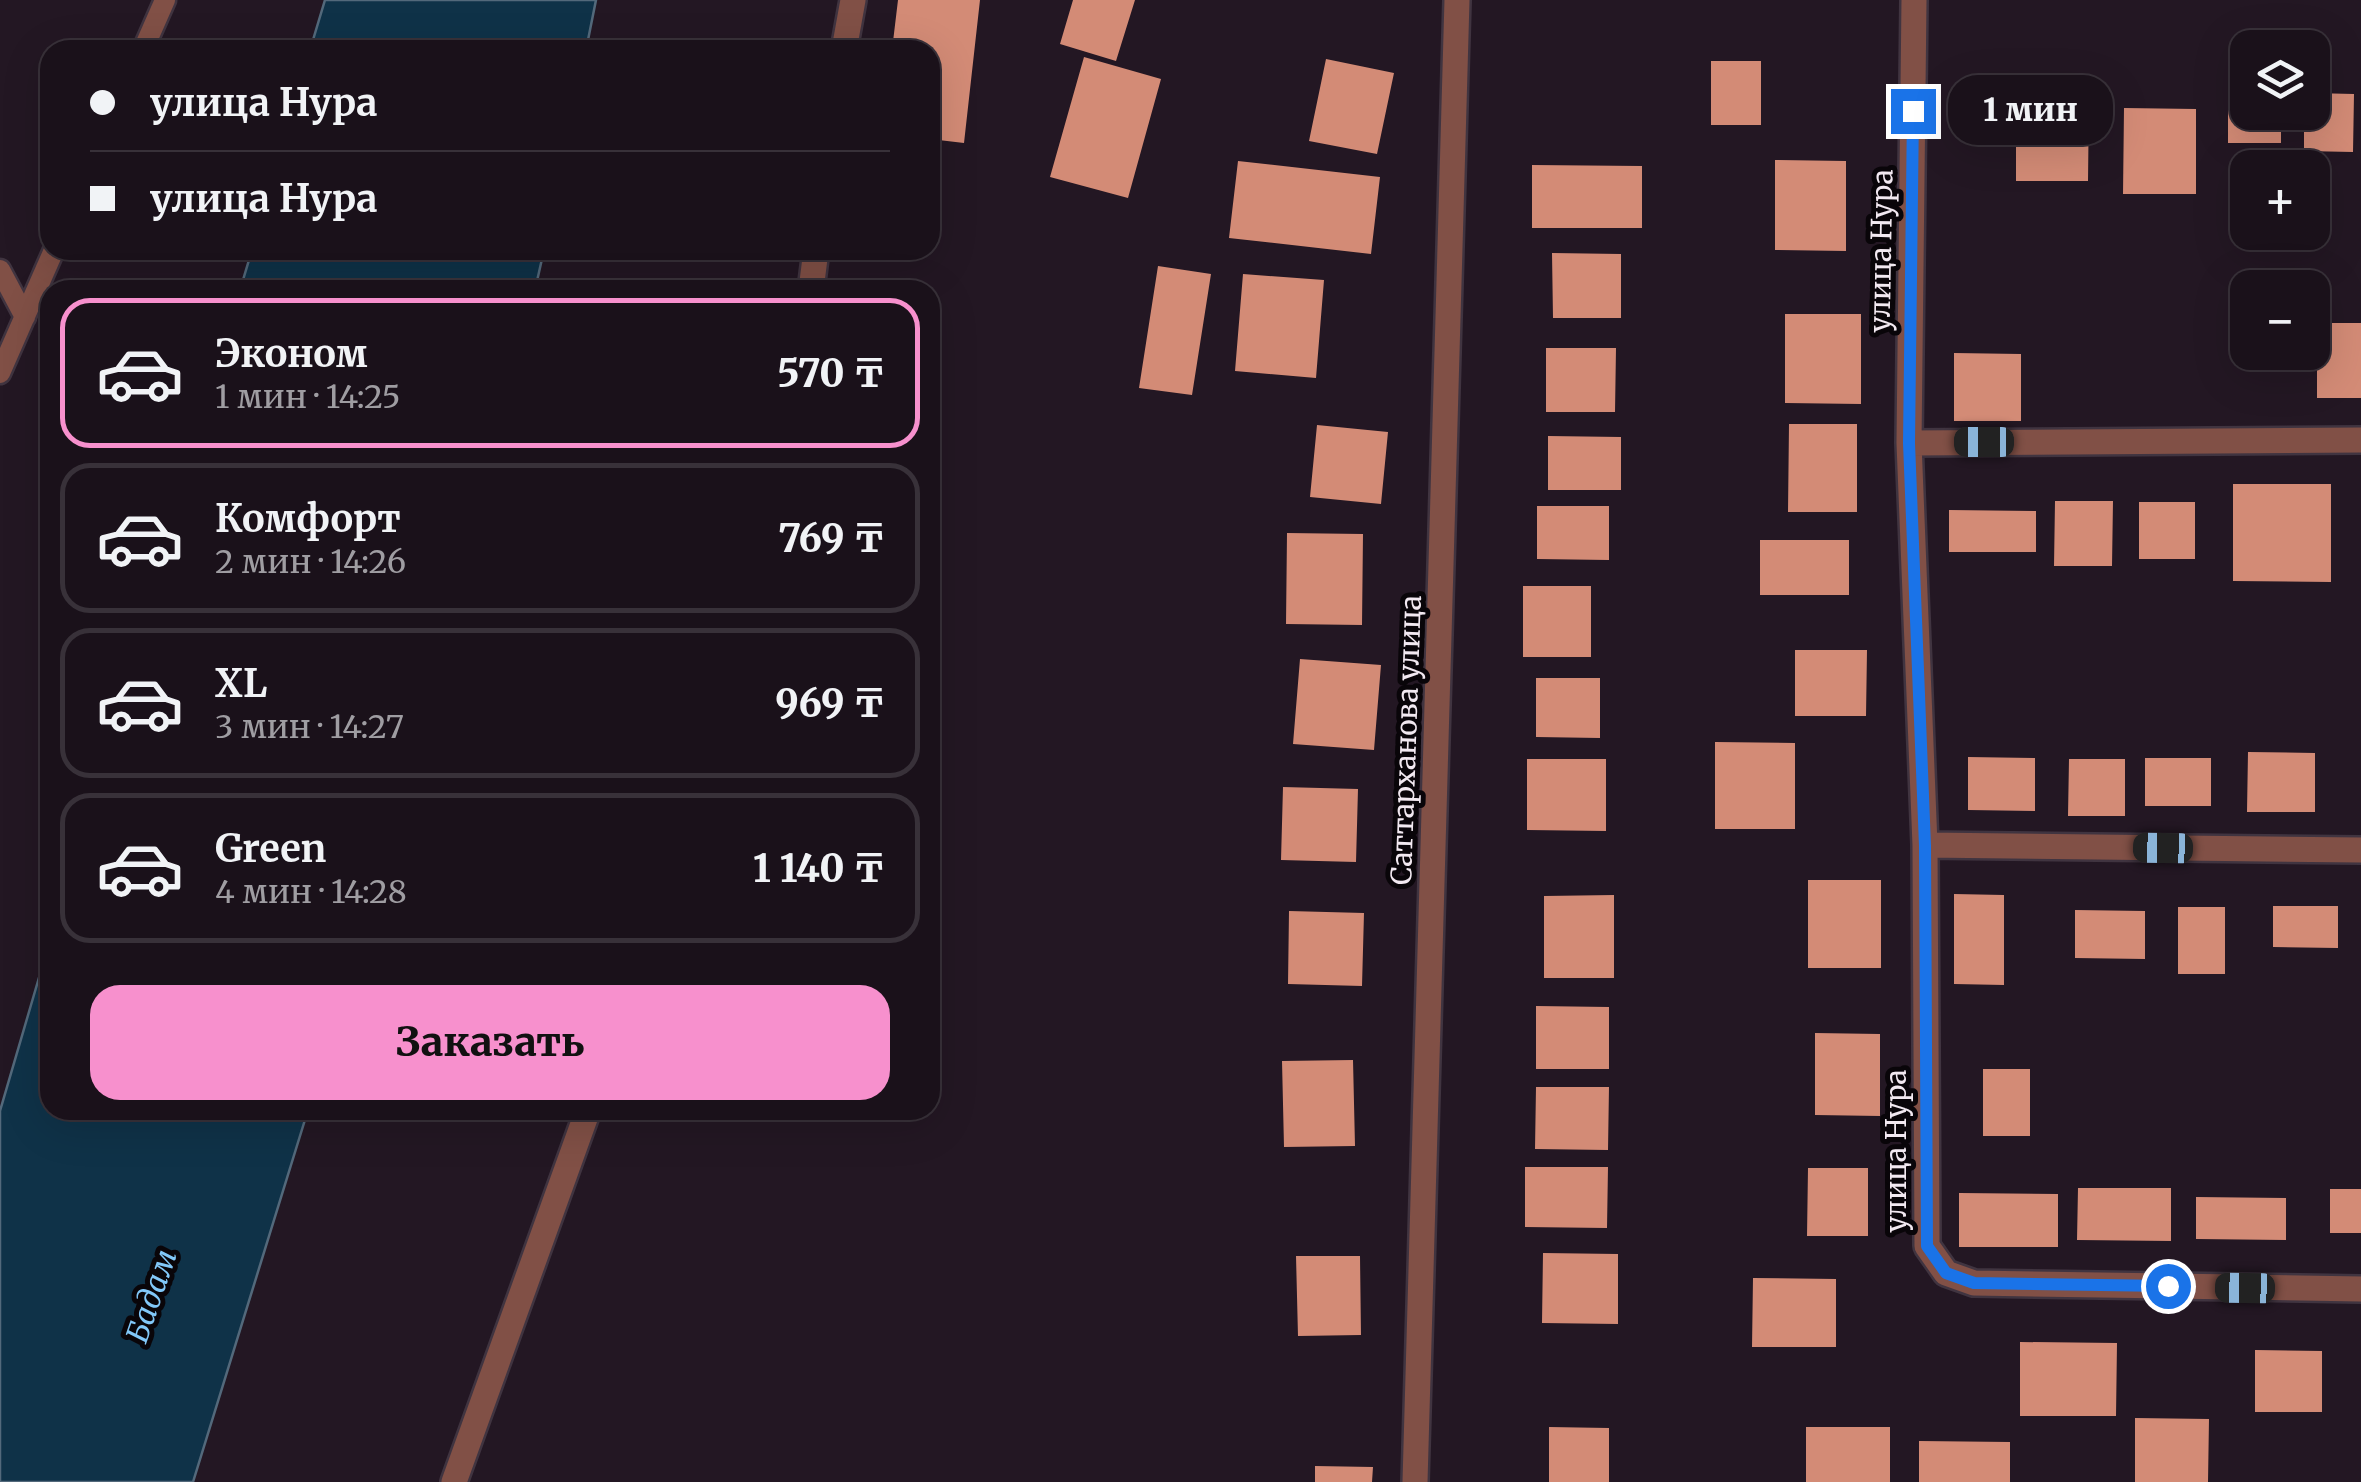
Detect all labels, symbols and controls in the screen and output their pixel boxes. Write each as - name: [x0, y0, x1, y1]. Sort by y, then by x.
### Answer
- map controls: [2230, 30, 2330, 370]
- button: layers: [2230, 30, 2330, 130]
- callout: 1 мин: [1948, 76, 2113, 146]
- text: улица Нура: [150, 79, 378, 126]
- route end: [1891, 89, 1936, 134]
- text: 1 мин: [1983, 90, 2078, 130]
- button: +: [2230, 150, 2330, 250]
- street label: улица Нура: [1862, 169, 1900, 333]
- text: улица Нура: [150, 175, 378, 222]
- button: −: [2230, 270, 2330, 370]
- icon: car: [95, 328, 185, 418]
- text: Эконом: [215, 330, 368, 377]
- text: 570 ₸: [777, 350, 885, 397]
- text: 1 мин · 14:25: [215, 377, 400, 417]
- car: [1954, 427, 2014, 457]
- icon: car: [95, 493, 185, 583]
- text: Комфорт: [215, 495, 401, 542]
- text: 769 ₸: [778, 515, 885, 562]
- text: 2 мин · 14:26: [215, 542, 406, 582]
- street label: Саттарханова улица: [1383, 594, 1429, 886]
- icon: car: [95, 658, 185, 748]
- text: XL: [215, 660, 267, 707]
- text: 969 ₸: [775, 680, 885, 727]
- text: 3 мин · 14:27: [215, 707, 404, 747]
- icon: car: [95, 823, 185, 913]
- text: Green: [215, 825, 326, 872]
- car: [2133, 832, 2193, 864]
- text: 1 140 ₸: [753, 845, 885, 892]
- text: 4 мин · 14:28: [215, 872, 407, 912]
- button: Заказать: [90, 985, 890, 1100]
- street label: улица Нура: [1878, 1069, 1914, 1233]
- water label: Бадам: [117, 1244, 185, 1347]
- route start: [2146, 1264, 2191, 1309]
- car: [2215, 1272, 2275, 1304]

